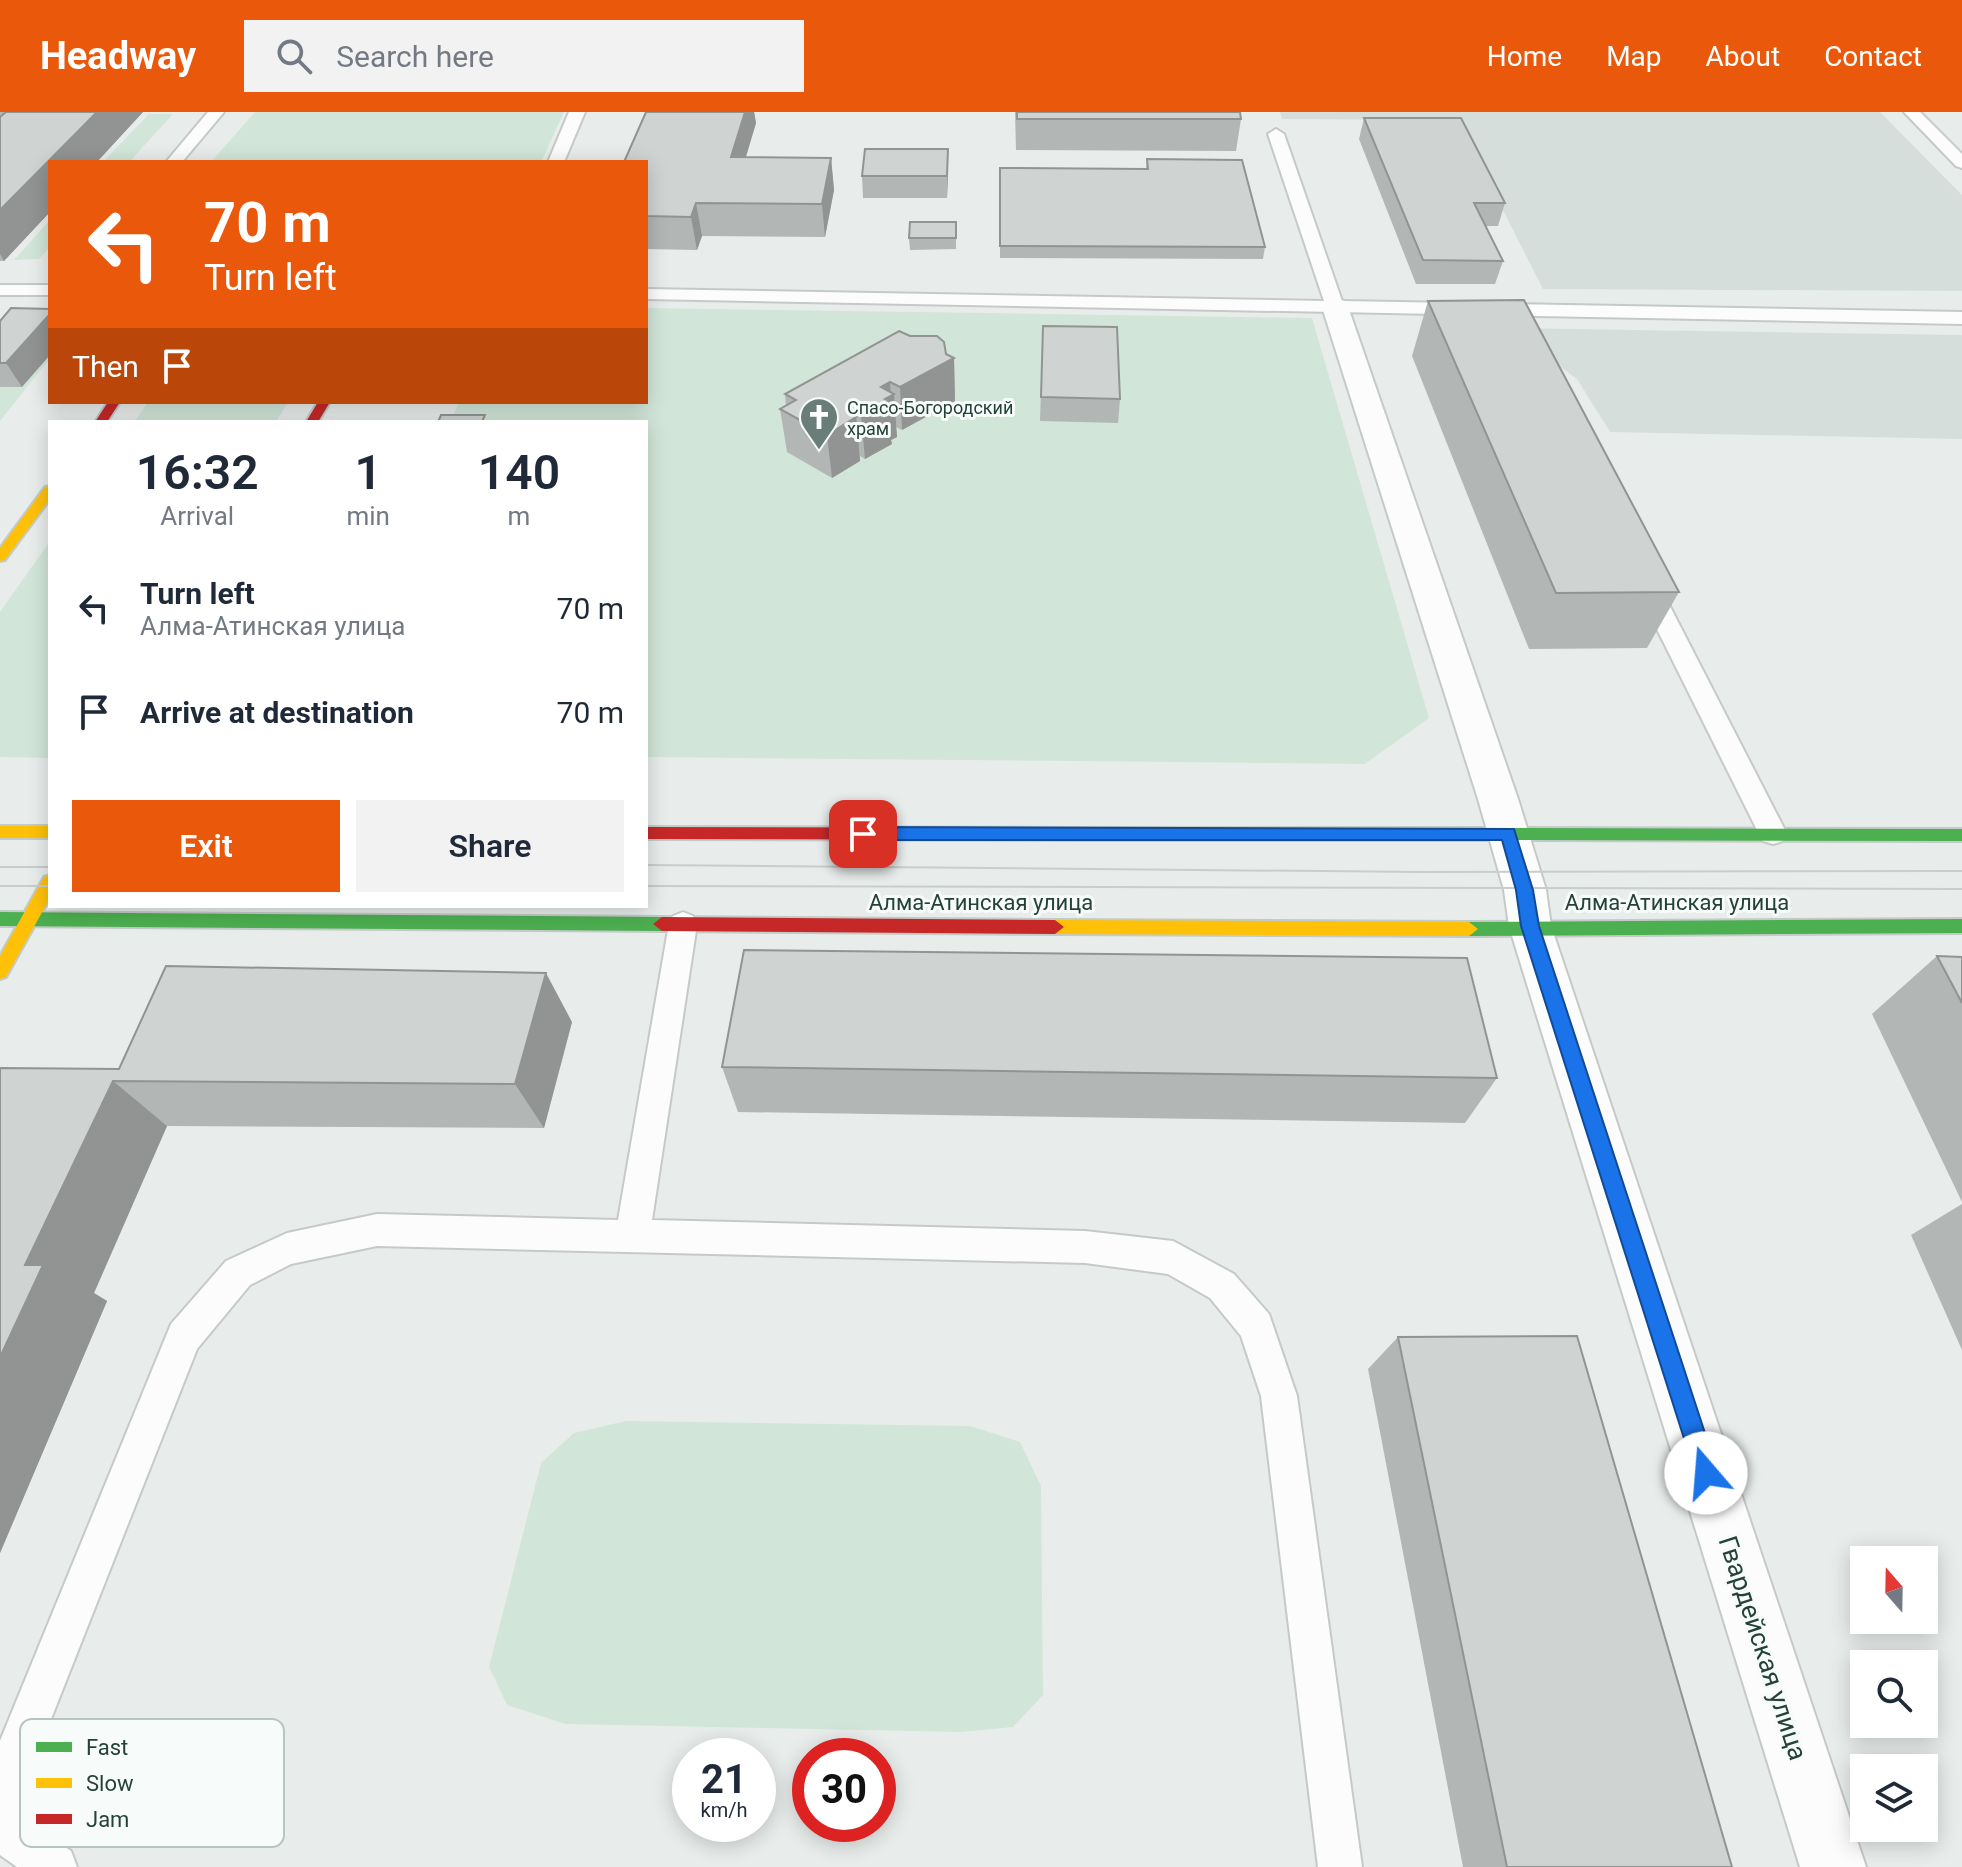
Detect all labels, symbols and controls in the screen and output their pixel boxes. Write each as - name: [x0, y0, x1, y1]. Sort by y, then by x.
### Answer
- search box: [244, 20, 804, 92]
- text: Headway: [40, 34, 196, 78]
- icon: search: [272, 34, 316, 78]
- text: Search here: [336, 39, 494, 74]
- text: Home: [1487, 40, 1562, 73]
- text: Map: [1606, 40, 1662, 73]
- text: About: [1706, 40, 1780, 73]
- text: Contact: [1824, 40, 1922, 73]
- text: 70 m: [204, 190, 331, 256]
- icon: left: [72, 192, 176, 296]
- text: Turn left: [204, 257, 337, 299]
- icon: arrive: [155, 344, 199, 388]
- text: Then: [72, 349, 139, 384]
- church icon: Спасо-Богородский храм: [798, 396, 840, 451]
- place label: Спасо-Богородский храм: [847, 397, 1013, 439]
- text: 16:32: [136, 444, 259, 501]
- text: 1: [355, 444, 382, 501]
- text: 140: [478, 444, 560, 501]
- text: Arrival: [160, 501, 234, 531]
- text: min: [346, 501, 390, 531]
- text: m: [508, 501, 530, 531]
- text: Turn left: [140, 576, 255, 611]
- icon: left: [72, 586, 116, 630]
- text: 70 m: [557, 591, 624, 626]
- text: Алма-Атинская улица: [140, 611, 406, 641]
- icon: arrive: [72, 690, 116, 734]
- text: Arrive at destination: [140, 695, 414, 730]
- text: 70 m: [557, 695, 624, 730]
- button: Exit: [72, 800, 340, 892]
- button: Share: [356, 800, 624, 892]
- pin: [829, 800, 897, 868]
- icon: arrive: [841, 812, 885, 856]
- street label: Алма-Атинская улица: [869, 890, 1093, 915]
- street label: Алма-Атинская улица: [1565, 890, 1789, 915]
- position arrow: [1664, 1431, 1748, 1515]
- street label: Гвардейская улица: [1713, 1532, 1813, 1764]
- north arrow: [1850, 1546, 1938, 1634]
- map controls: [1850, 1546, 1938, 1842]
- button: search: [1850, 1650, 1938, 1738]
- legend: [20, 1719, 284, 1847]
- text: Fast: [86, 1735, 128, 1760]
- speed limit sign: 30: [792, 1738, 896, 1842]
- button: layers: [1850, 1754, 1938, 1842]
- text: 21: [701, 1756, 747, 1803]
- text: Slow: [86, 1771, 134, 1796]
- text: km/h: [701, 1798, 747, 1822]
- text: Jam: [86, 1807, 129, 1832]

